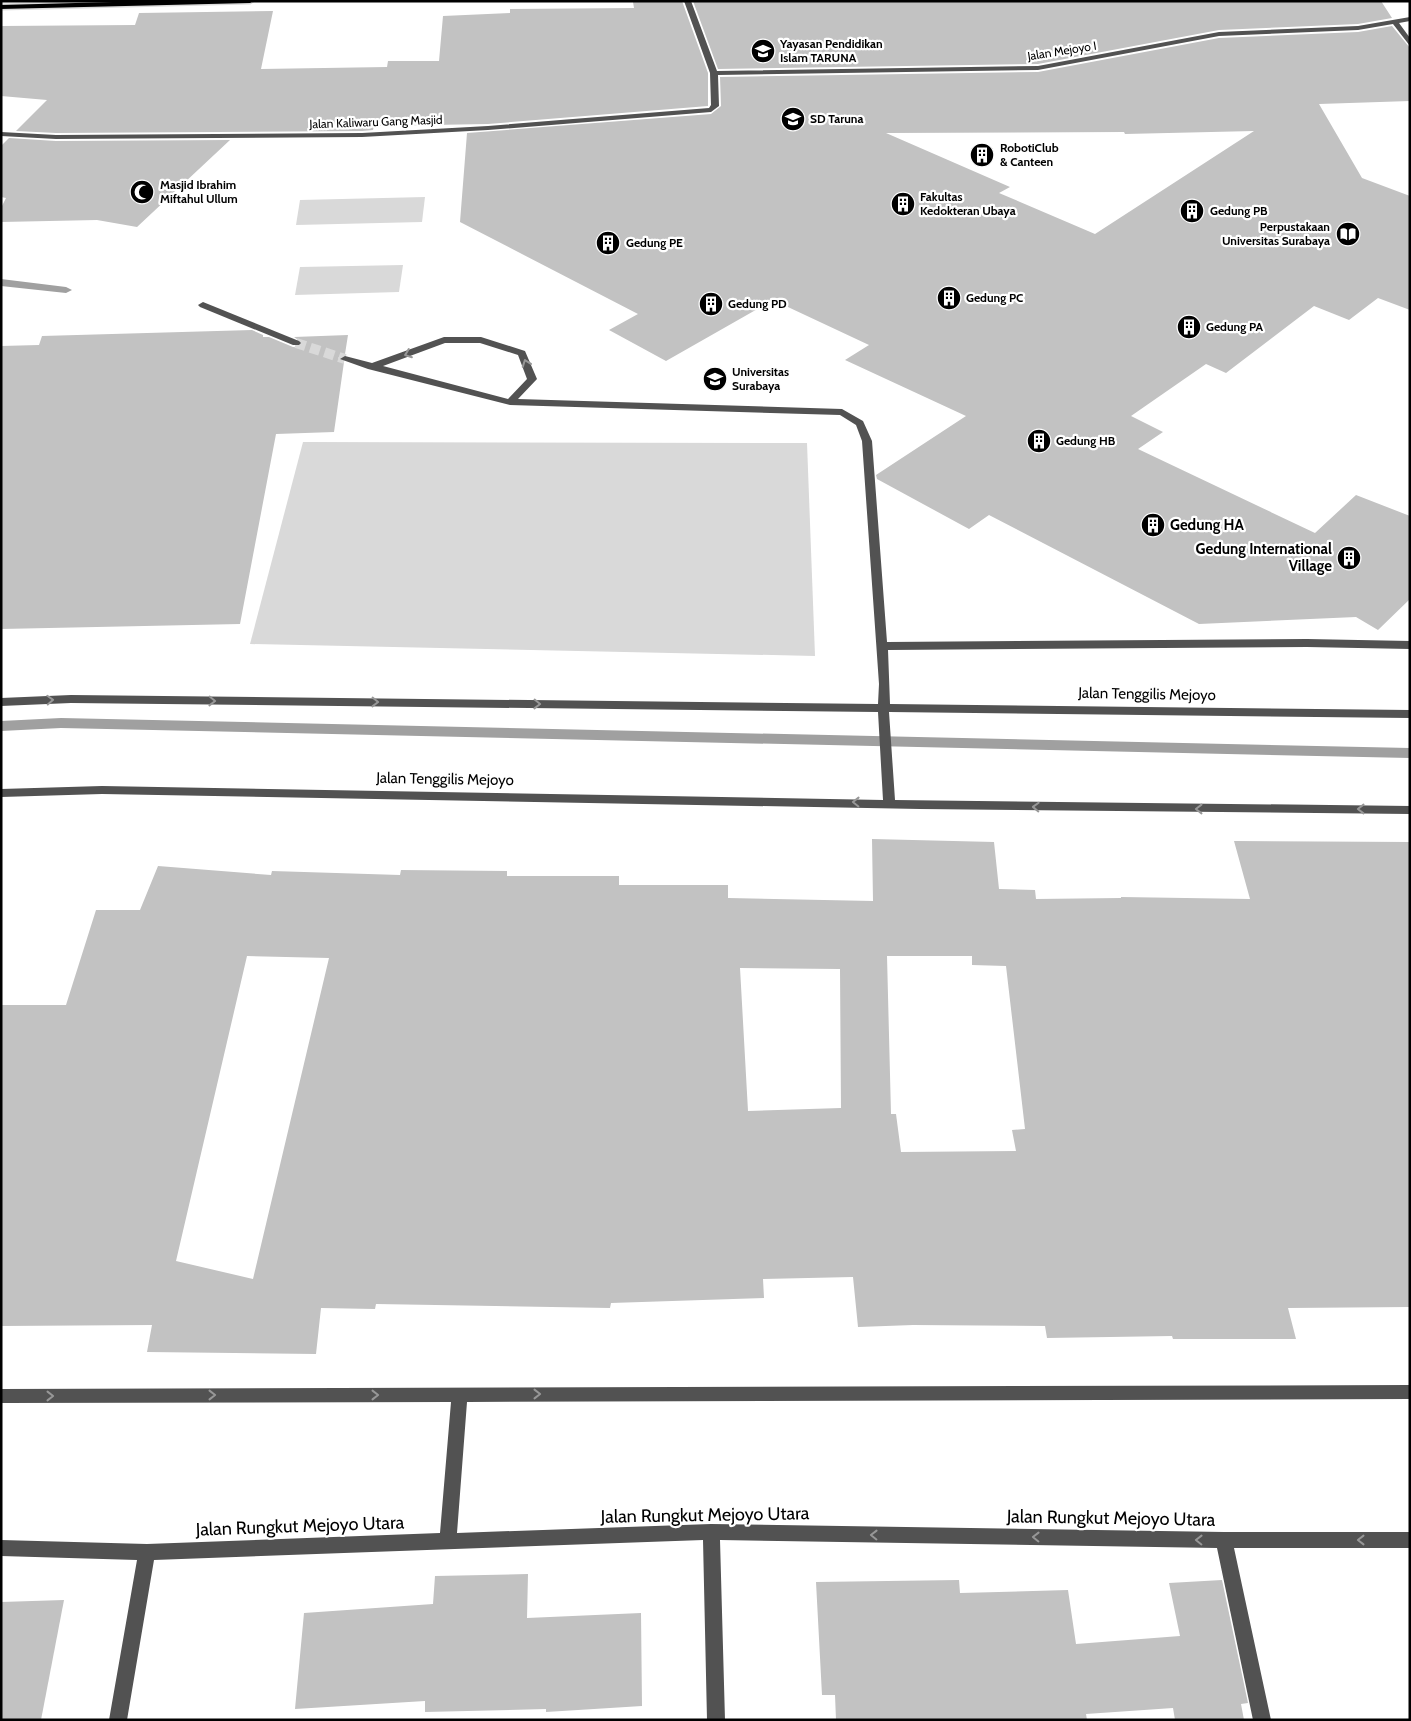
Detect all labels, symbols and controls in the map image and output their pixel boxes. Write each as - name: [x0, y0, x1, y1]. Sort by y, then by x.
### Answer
- place label: Yayasan Pendidikan Islam TARUNA: [779, 36, 883, 65]
- school or university icon: Yayasan Pendidikan Islam TARUNA: [750, 38, 776, 64]
- street label: Jalan Mejoyo I: [1025, 38, 1098, 64]
- school or university icon: SD Taruna: [780, 106, 806, 132]
- place label: SD Taruna: [810, 111, 863, 126]
- street label: Jalan Kaliwaru Gang Masjid: [308, 112, 443, 131]
- place label: RobotiClub & Canteen: [1000, 140, 1059, 169]
- building icon: RobotiClub & Canteen: [969, 142, 995, 168]
- place label: Masjid Ibrahim Miftahul Ullum: [160, 177, 238, 206]
- mosque icon: Masjid Ibrahim Miftahul Ullum: [129, 179, 155, 205]
- place label: Fakultas Kedokteran Ubaya: [920, 189, 1016, 218]
- building icon: Fakultas Kedokteran Ubaya: [890, 191, 916, 217]
- building icon: Gedung PB: [1179, 198, 1205, 224]
- place label: Gedung PB: [1210, 203, 1268, 218]
- place label: Perpustakaan Universitas Surabaya: [1222, 219, 1330, 248]
- library icon: Perpustakaan Universitas Surabaya: [1335, 221, 1361, 247]
- building icon: Gedung PE: [595, 230, 621, 256]
- place label: Gedung PE: [626, 235, 683, 250]
- building icon: Gedung PC: [936, 285, 962, 311]
- place label: Gedung PC: [966, 290, 1023, 305]
- building icon: Gedung PD: [698, 291, 724, 317]
- place label: Gedung PD: [728, 296, 787, 311]
- building icon: Gedung PA: [1176, 314, 1202, 340]
- place label: Gedung PA: [1206, 319, 1264, 334]
- one-way arrow: [404, 348, 412, 358]
- one-way arrow: [522, 359, 532, 368]
- place label: Universitas Surabaya: [732, 364, 789, 393]
- school or university icon: Universitas Surabaya: [702, 366, 728, 392]
- building icon: Gedung HB: [1026, 428, 1052, 454]
- place label: Gedung HB: [1056, 433, 1116, 448]
- building icon: Gedung HA: [1140, 512, 1166, 538]
- place label: Gedung HA: [1170, 516, 1245, 534]
- place label: Gedung International Village: [1196, 540, 1332, 575]
- building icon: Gedung International Village: [1336, 545, 1362, 571]
- street label: Jalan Tenggilis Mejoyo: [1077, 684, 1216, 704]
- one-way arrow: [46, 694, 54, 705]
- one-way arrow: [209, 696, 217, 706]
- one-way arrow: [372, 697, 379, 707]
- one-way arrow: [534, 699, 542, 709]
- street label: Jalan Tenggilis Mejoyo: [375, 769, 514, 789]
- one-way arrow: [852, 797, 860, 807]
- one-way arrow: [1032, 802, 1040, 812]
- one-way arrow: [1194, 804, 1202, 814]
- one-way arrow: [1357, 804, 1365, 815]
- one-way arrow: [534, 1389, 542, 1399]
- one-way arrow: [209, 1390, 217, 1400]
- one-way arrow: [372, 1390, 379, 1400]
- one-way arrow: [46, 1391, 54, 1401]
- street label: Jalan Rungkut Mejoyo Utara: [600, 1502, 810, 1528]
- street label: Jalan Rungkut Mejoyo Utara: [1006, 1505, 1216, 1531]
- street label: Jalan Rungkut Mejoyo Utara: [194, 1511, 405, 1541]
- one-way arrow: [869, 1530, 877, 1540]
- one-way arrow: [1032, 1532, 1040, 1542]
- one-way arrow: [1194, 1534, 1202, 1545]
- one-way arrow: [1357, 1535, 1364, 1545]

